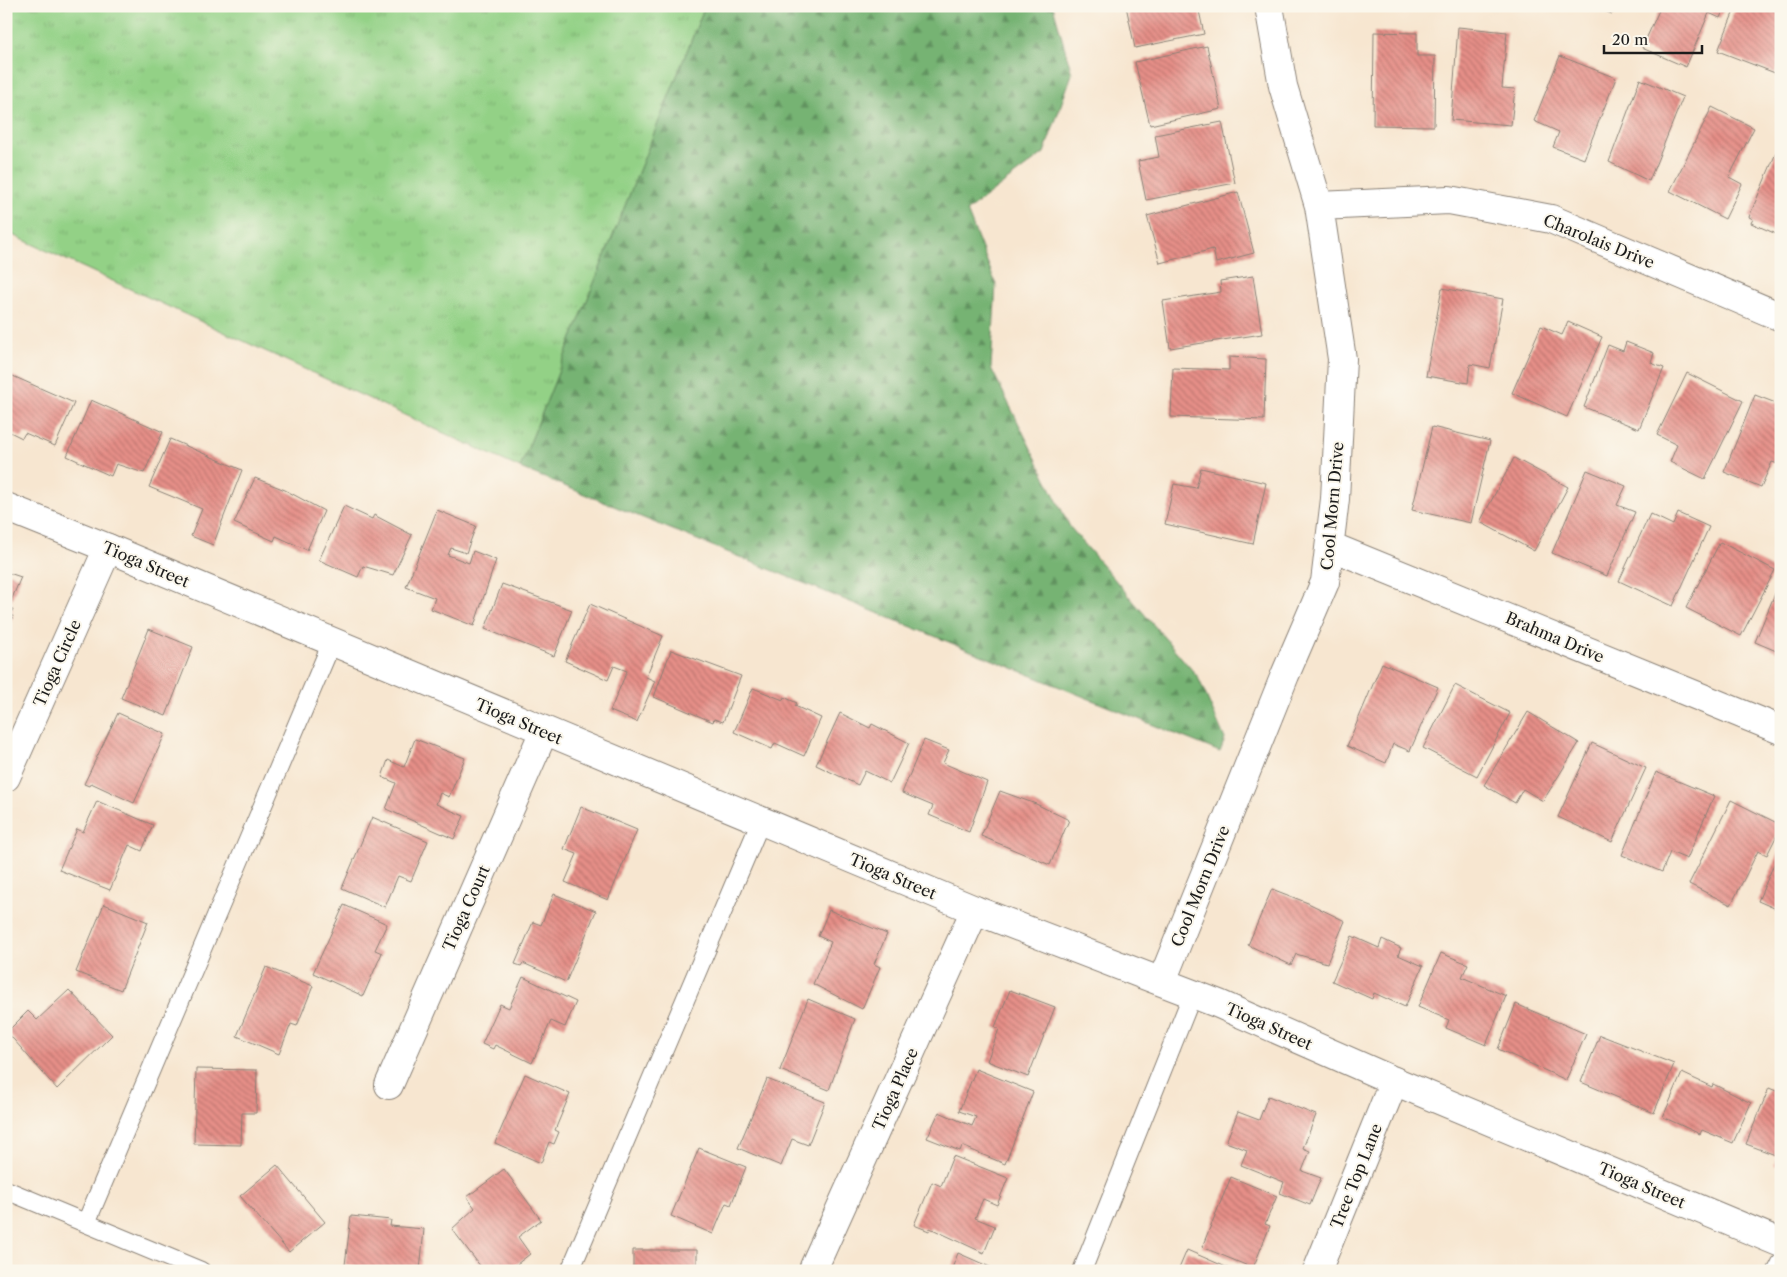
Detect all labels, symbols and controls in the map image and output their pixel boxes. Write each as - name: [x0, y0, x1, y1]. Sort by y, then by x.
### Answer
- scale bar: [1604, 22, 1702, 54]
- text: 20 m: [1612, 30, 1648, 49]
- street label: Charolais Drive: [1541, 210, 1657, 272]
- street label: Cool Morn Drive: [1316, 441, 1348, 571]
- street label: Tioga Street: [99, 537, 193, 591]
- street label: Brahma Drive: [1503, 607, 1607, 667]
- street label: Tioga Circle: [29, 616, 85, 710]
- street label: Tioga Street: [472, 694, 566, 748]
- street label: Cool Morn Drive: [1167, 822, 1233, 950]
- street label: Tioga Street: [846, 849, 940, 903]
- street label: Tioga Court: [438, 862, 494, 954]
- street label: Tioga Street: [1223, 998, 1316, 1054]
- street label: Tioga Place: [868, 1045, 922, 1133]
- street label: Tree Top Lane: [1326, 1120, 1386, 1231]
- street label: Tioga Street: [1595, 1158, 1689, 1212]

